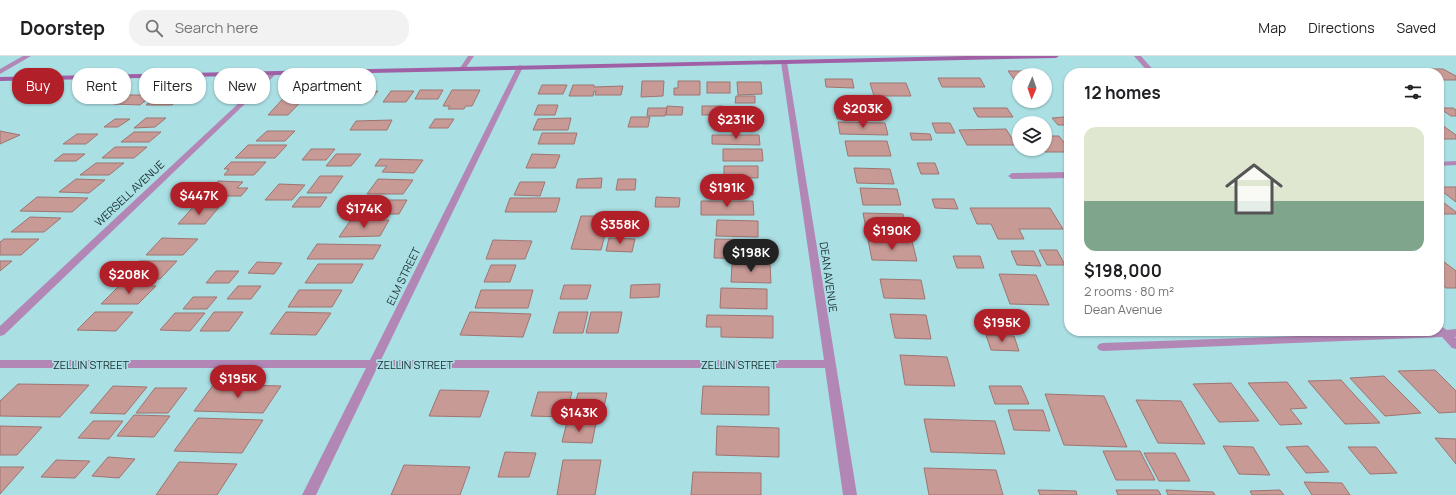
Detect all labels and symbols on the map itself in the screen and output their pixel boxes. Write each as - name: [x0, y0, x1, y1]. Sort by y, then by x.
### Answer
- north arrow: [1012, 68, 1052, 108]
- pin: $203K: [835, 95, 891, 129]
- pin: $231K: [708, 106, 764, 140]
- street label: WERSELL AVENUE: [91, 157, 167, 229]
- pin: $191K: [699, 174, 755, 208]
- pin: $447K: [171, 182, 227, 216]
- pin: $174K: [336, 195, 392, 229]
- pin: $358K: [592, 211, 648, 245]
- pin: $190K: [864, 217, 920, 251]
- pin: $198K: [723, 239, 779, 273]
- street label: DEAN AVENUE: [817, 241, 841, 313]
- street label: ELM STREET: [383, 244, 424, 307]
- pin: $208K: [101, 261, 157, 295]
- pin: $195K: [974, 309, 1030, 343]
- street label: ZELLIN STREET: [53, 357, 129, 372]
- street label: ZELLIN STREET: [377, 357, 453, 372]
- street label: ZELLIN STREET: [701, 357, 777, 372]
- pin: $195K: [210, 365, 266, 399]
- pin: $143K: [551, 399, 607, 433]

